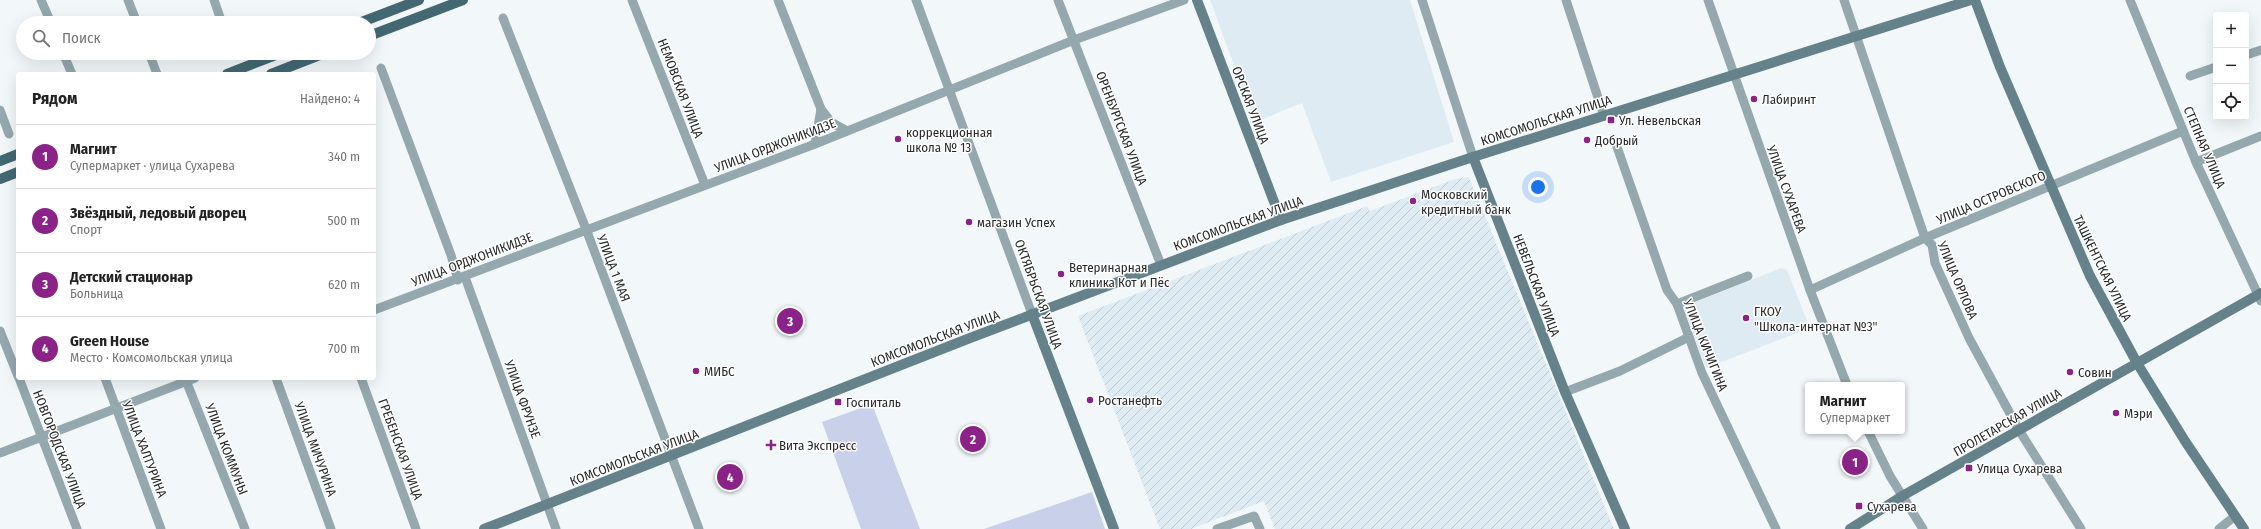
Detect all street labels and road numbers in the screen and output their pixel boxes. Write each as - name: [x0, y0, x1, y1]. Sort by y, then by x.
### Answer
- street label: НЕМОВСКАЯ УЛИЦА: [655, 36, 706, 140]
- street label: ОРСКАЯ УЛИЦА: [1229, 64, 1272, 146]
- street label: ОРЕНБУРГСКАЯ УЛИЦА: [1093, 69, 1150, 187]
- street label: КОМСОМОЛЬСКАЯ УЛИЦА: [1479, 92, 1614, 149]
- street label: СТЕПНАЯ УЛИЦА: [2181, 104, 2229, 191]
- street label: УЛИЦА ОРДЖОНИКИДЗЕ: [712, 115, 838, 176]
- street label: УЛИЦА СУХАРЕВА: [1763, 142, 1809, 235]
- street label: УЛИЦА ОСТРОВСКОГО: [1934, 168, 2048, 228]
- street label: КОМСОМОЛЬСКАЯ УЛИЦА: [1171, 193, 1305, 254]
- street label: ТАШКЕНТСКАЯ УЛИЦА: [2070, 213, 2135, 324]
- street label: УЛИЦА ОРДЖОНИКИДЗЕ: [409, 229, 535, 290]
- street label: УЛИЦА 1 МАЯ: [594, 232, 633, 304]
- street label: НЕВЕЛЬСКАЯ УЛИЦА: [1510, 232, 1563, 339]
- street label: ОКТЯБРЬСКАЯ УЛИЦА: [1012, 237, 1065, 351]
- street label: УЛИЦА ОРЛОВА: [1934, 238, 1981, 322]
- street label: УЛИЦА КИЧИГИНА: [1680, 296, 1731, 393]
- street label: КОМСОМОЛЬСКАЯ УЛИЦА: [869, 307, 1002, 370]
- street label: УЛИЦА ФРУНЗЕ: [501, 357, 544, 440]
- street label: ПРОЛЕТАРСКАЯ УЛИЦА: [1951, 385, 2064, 459]
- street label: НОВГОРОДСКАЯ УЛИЦА: [30, 388, 89, 511]
- street label: ГРЕБЕНСКАЯ УЛИЦА: [375, 397, 426, 502]
- street label: УЛИЦА ХАЛТУРИНА: [119, 398, 170, 500]
- street label: УЛИЦА МИЧУРИНА: [291, 399, 340, 499]
- street label: УЛИЦА КОММУНЫ: [202, 401, 251, 497]
- street label: КОМСОМОЛЬСКАЯ УЛИЦА: [568, 426, 701, 489]

